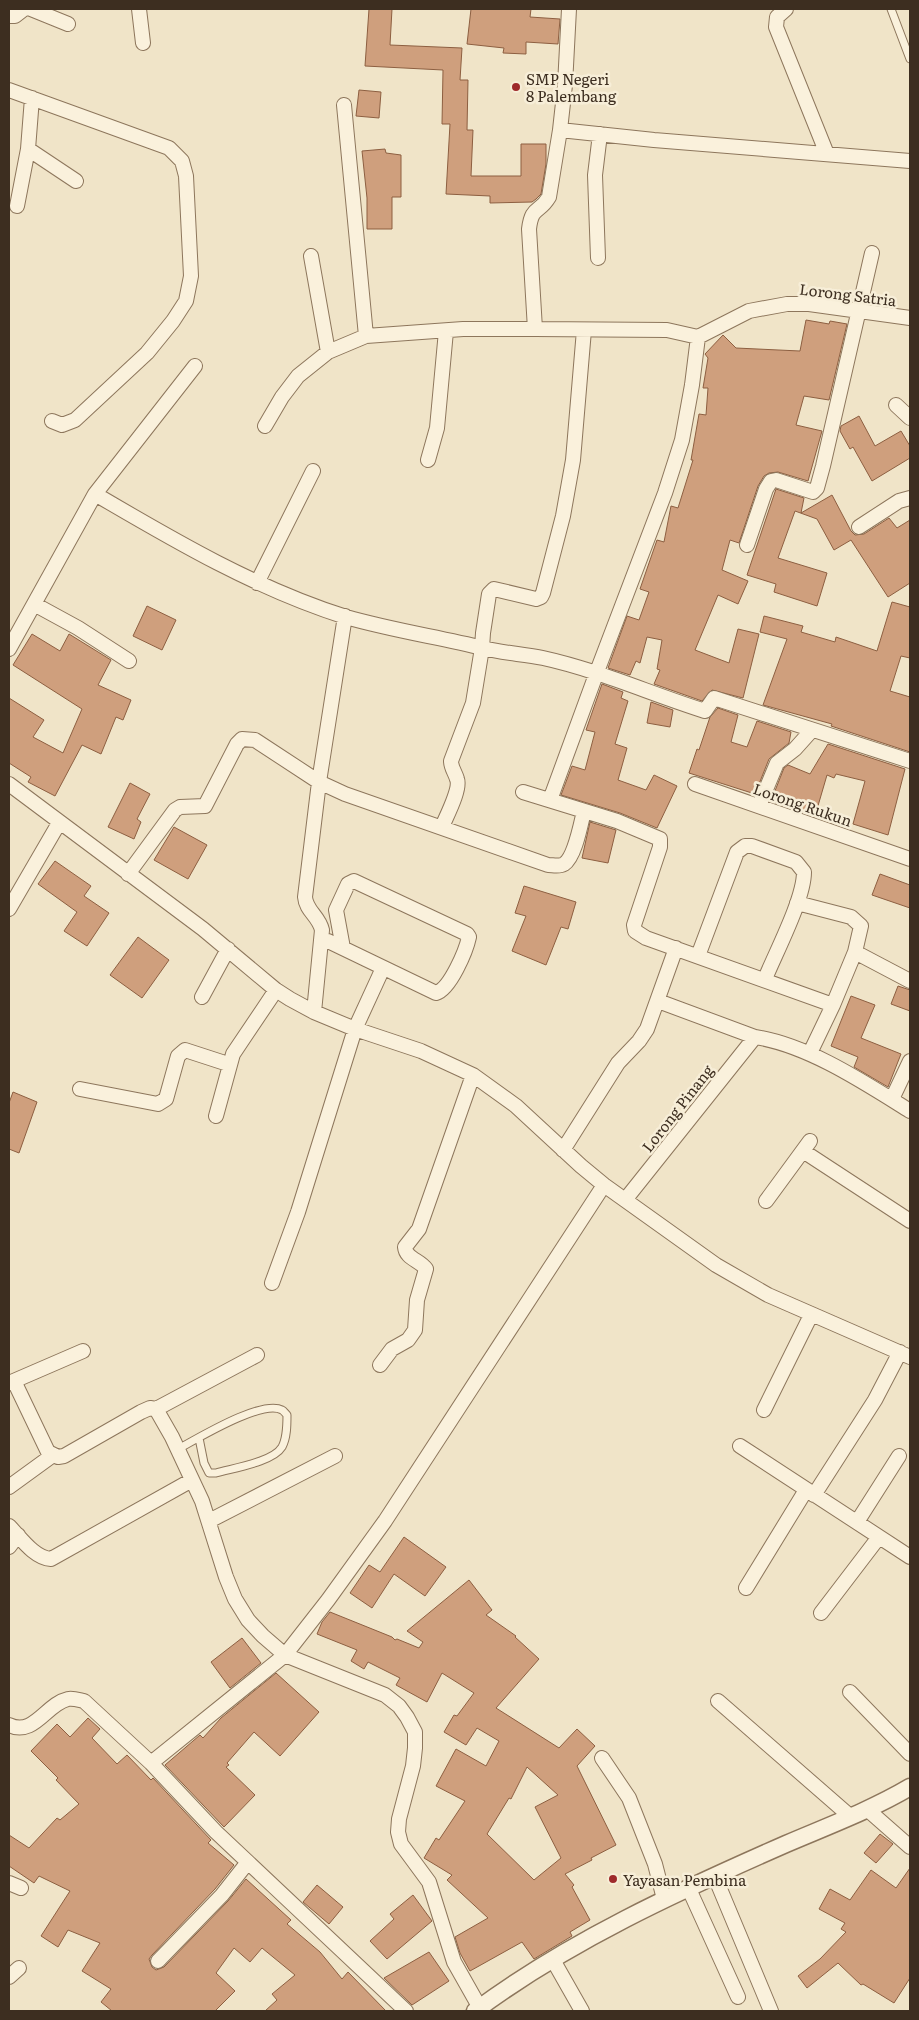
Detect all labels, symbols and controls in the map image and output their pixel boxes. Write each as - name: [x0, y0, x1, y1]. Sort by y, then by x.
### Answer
- place label: SMP Negeri 8 Palembang: [526, 67, 617, 107]
- marker: SMP Negeri 8 Palembang: [510, 81, 522, 93]
- street label: Lorong Satria: [798, 277, 899, 311]
- street label: Lorong Rukun: [750, 776, 856, 832]
- street label: Lorong Pinang: [636, 1059, 719, 1157]
- place label: Yayasan Pembina: [623, 1868, 747, 1891]
- marker: Yayasan Pembina: [607, 1873, 619, 1885]

